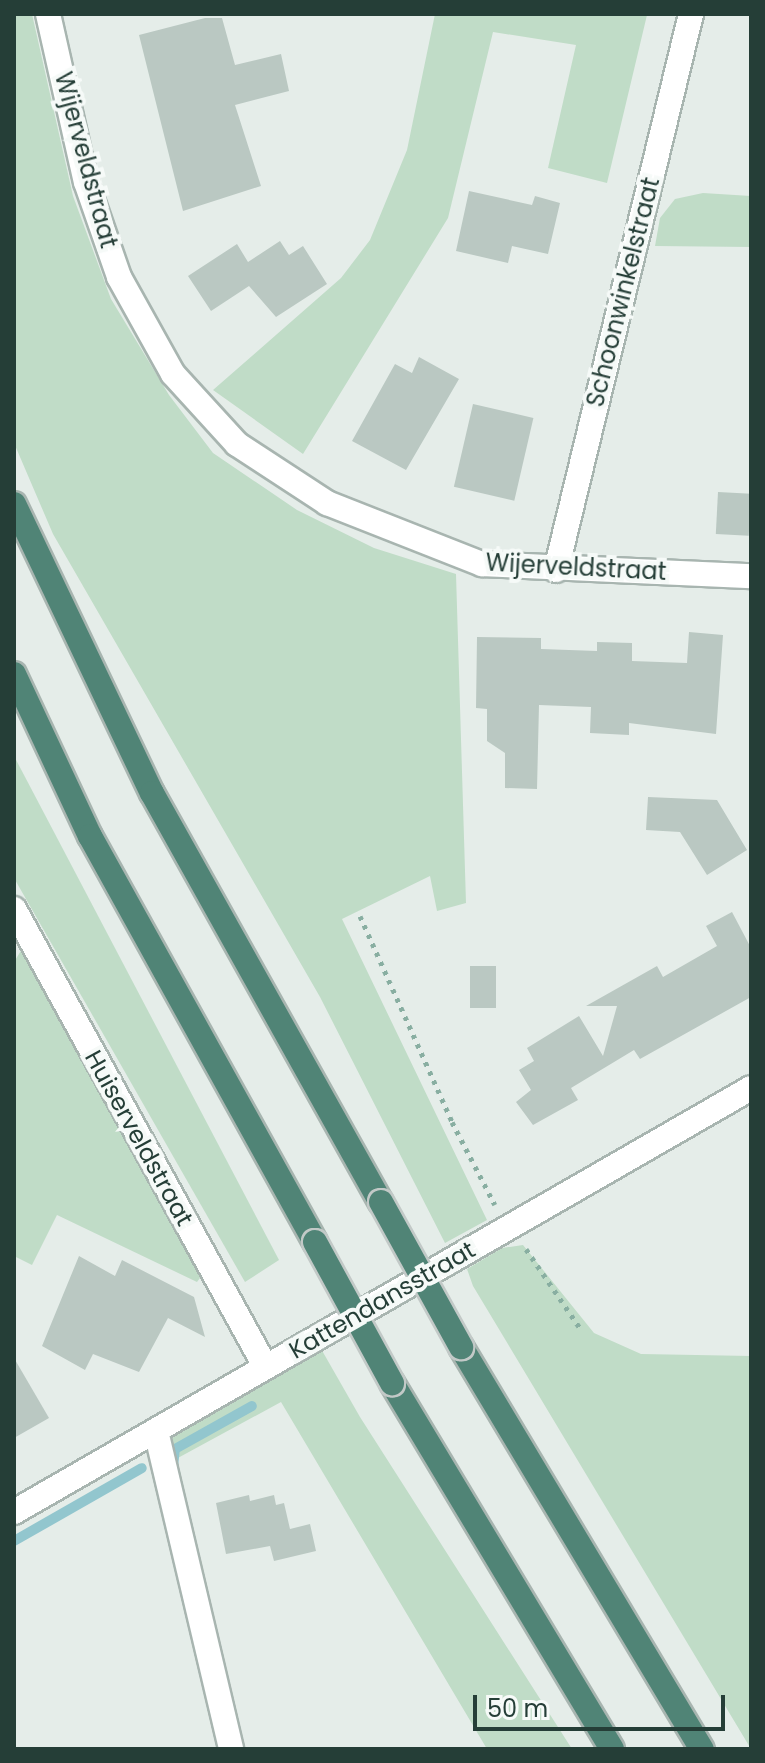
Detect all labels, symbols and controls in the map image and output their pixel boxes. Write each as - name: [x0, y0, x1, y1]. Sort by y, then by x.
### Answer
- street label: Wijerveldstraat: [49, 69, 123, 251]
- street label: Schoonwinkelstraat: [581, 174, 665, 410]
- street label: Wijerveldstraat: [485, 548, 667, 586]
- street label: Huiserveldstraat: [79, 1045, 199, 1231]
- street label: Kattendansstraat: [284, 1235, 480, 1365]
- scale bar: [477, 1679, 729, 1729]
- text: 50 m: [487, 1692, 548, 1725]

